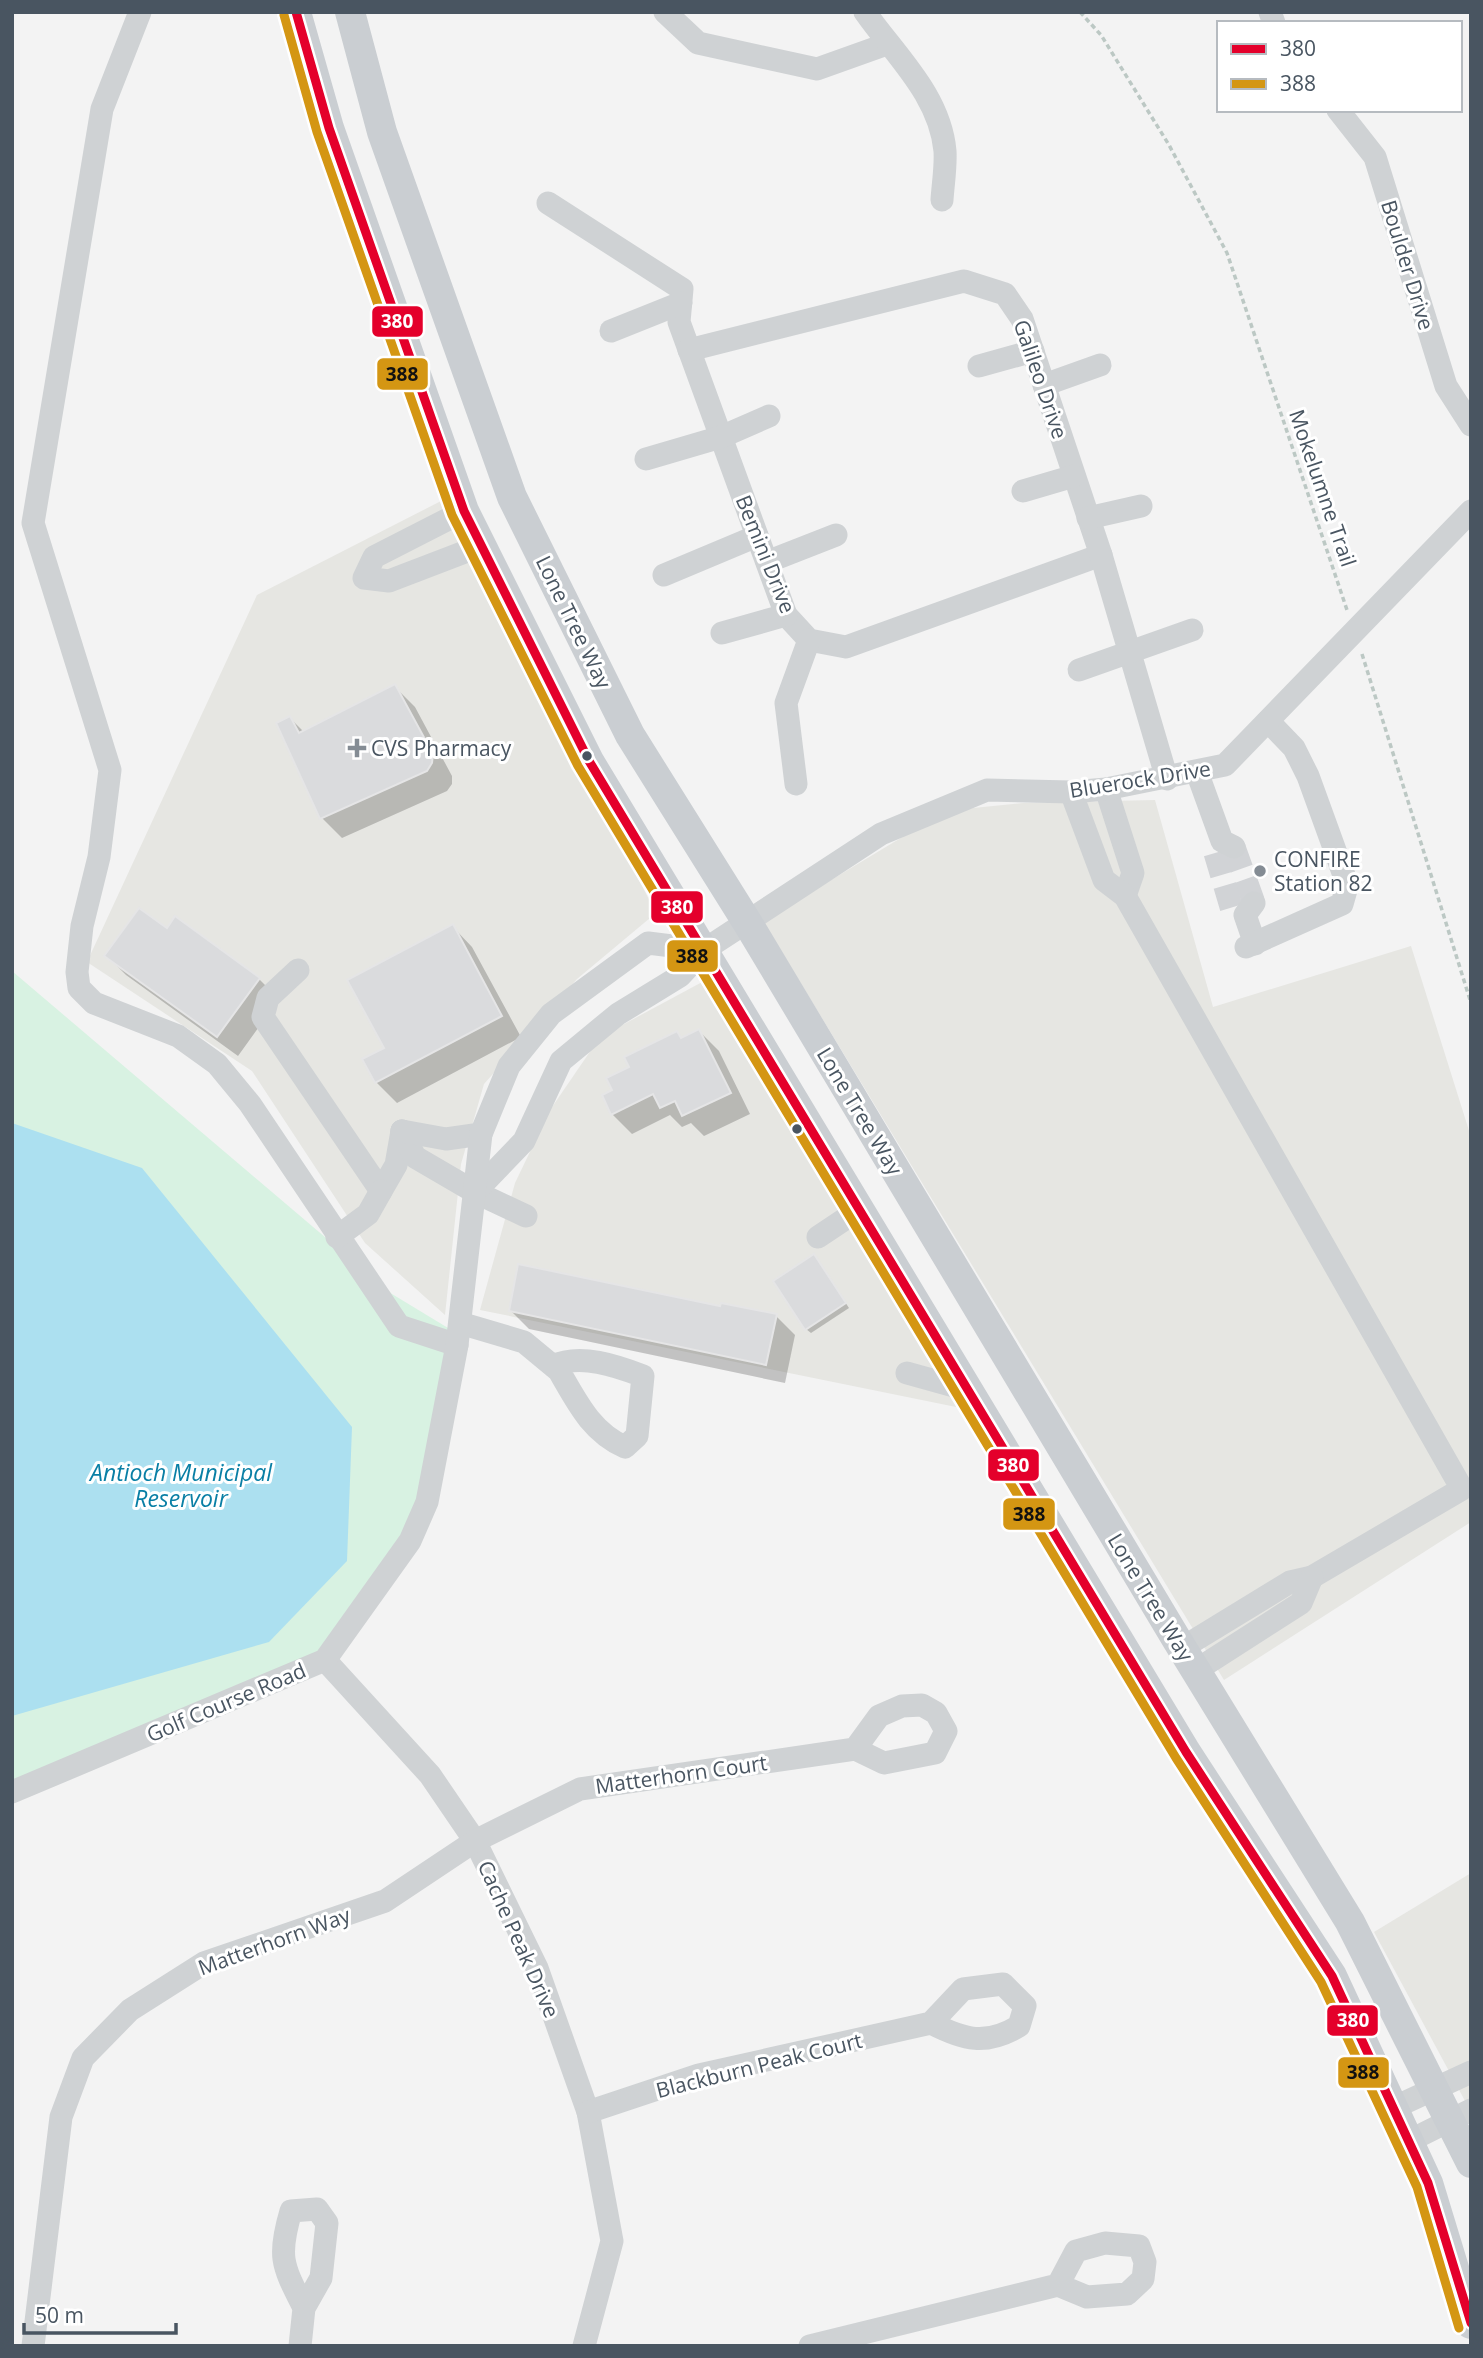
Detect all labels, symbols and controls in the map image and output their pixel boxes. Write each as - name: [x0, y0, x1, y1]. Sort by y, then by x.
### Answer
- legend: [1217, 21, 1462, 112]
- text: 380: [1280, 34, 1316, 62]
- text: 388: [1280, 69, 1316, 97]
- street label: Boulder Drive: [1375, 197, 1441, 333]
- line badge: 380: [371, 305, 424, 338]
- text: 380: [381, 308, 413, 334]
- street label: Galileo Drive: [1008, 316, 1074, 442]
- line badge: 388: [376, 357, 429, 391]
- text: 388: [386, 361, 418, 387]
- street label: Mokelumne Trail: [1283, 406, 1363, 570]
- street label: Bemini Drive: [730, 491, 802, 617]
- street label: Lone Tree Way: [530, 551, 618, 693]
- place label: CVS Pharmacy: [371, 734, 512, 762]
- marker: CVS Pharmacy: [349, 740, 365, 756]
- unlabelled marker: [580, 749, 594, 763]
- street label: Bluerock Drive: [1067, 754, 1213, 804]
- place label: CONFIRE Station 82: [1274, 845, 1372, 897]
- marker: CONFIRE Station 82: [1252, 863, 1268, 879]
- line badge: 380: [650, 890, 704, 924]
- text: 380: [661, 894, 693, 920]
- line badge: 388: [666, 939, 719, 973]
- text: 388: [676, 943, 708, 969]
- street label: Lone Tree Way: [811, 1042, 909, 1181]
- unlabelled marker: [790, 1122, 804, 1136]
- line badge: 380: [987, 1448, 1040, 1482]
- text: 380: [997, 1452, 1029, 1478]
- water label: Antioch Municipal Reservoir: [88, 1456, 273, 1514]
- line badge: 388: [1002, 1497, 1056, 1531]
- text: 388: [1013, 1501, 1045, 1527]
- street label: Lone Tree Way: [1102, 1528, 1200, 1667]
- street label: Golf Course Road: [142, 1656, 310, 1748]
- street label: Matterhorn Court: [593, 1748, 769, 1800]
- street label: Cache Peak Drive: [472, 1856, 566, 2022]
- street label: Matterhorn Way: [194, 1900, 354, 1982]
- line badge: 380: [1326, 2004, 1379, 2037]
- text: 380: [1337, 2007, 1369, 2033]
- street label: Blackburn Peak Court: [653, 2026, 865, 2104]
- line badge: 388: [1337, 2056, 1390, 2089]
- text: 388: [1347, 2059, 1379, 2085]
- scale bar: [24, 2292, 177, 2336]
- text: 50 m: [35, 2301, 84, 2329]

